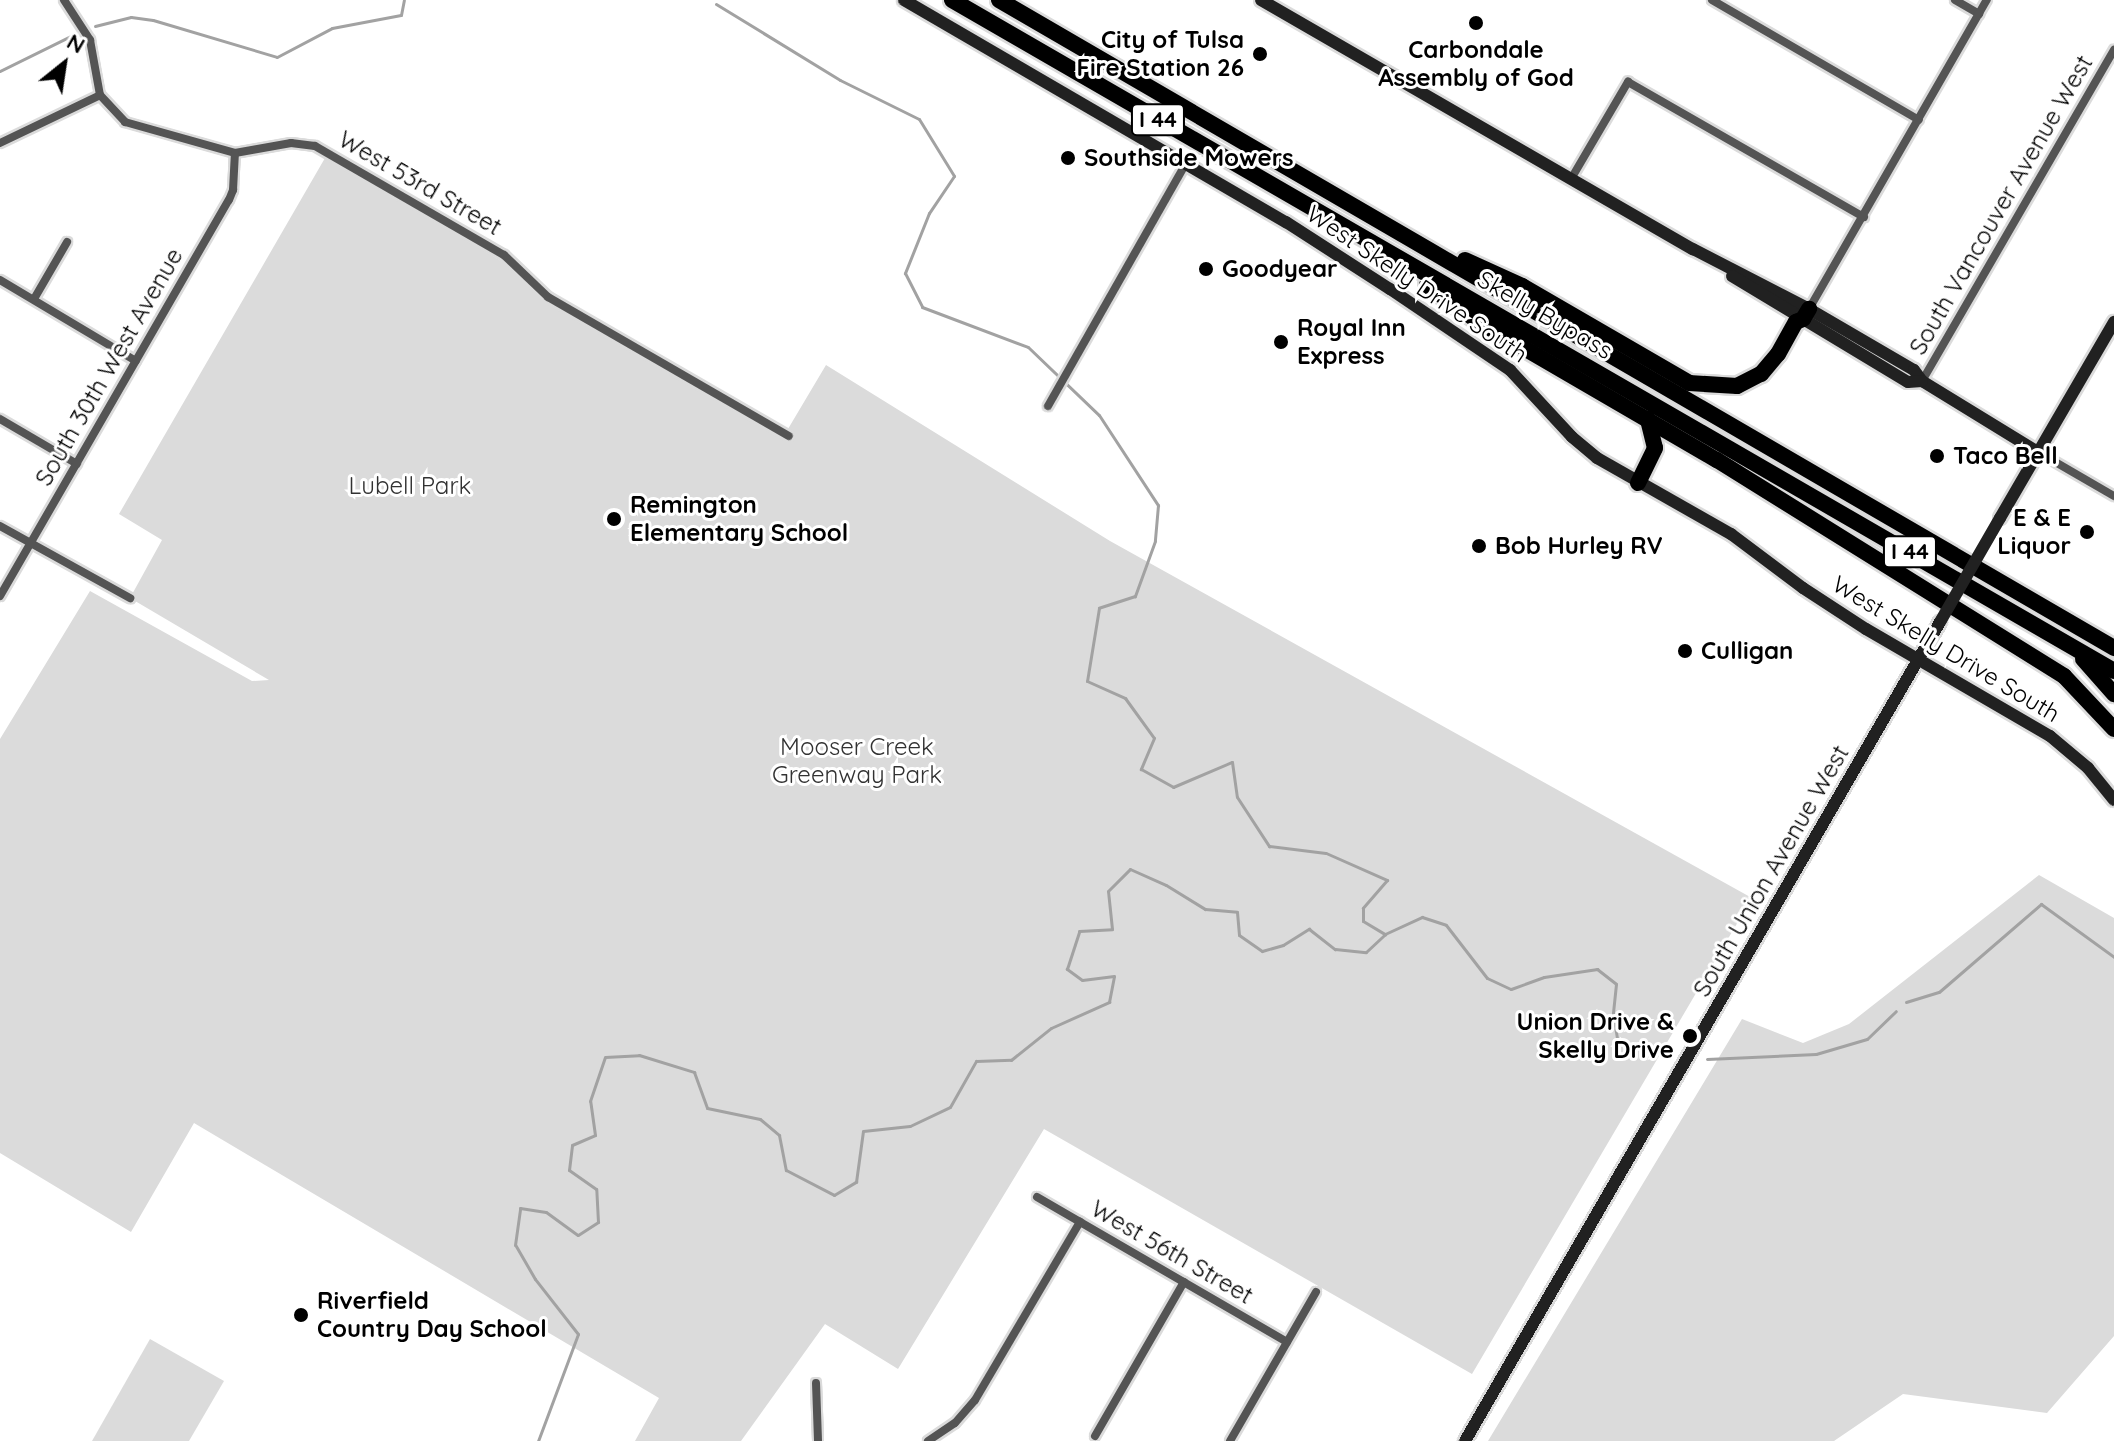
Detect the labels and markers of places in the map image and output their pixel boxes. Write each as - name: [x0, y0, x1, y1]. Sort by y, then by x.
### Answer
- marker: Carbondale Assembly of God: [1467, 14, 1485, 32]
- place label: City of Tulsa Fire Station 26: [1076, 26, 1244, 82]
- place label: Carbondale Assembly of God: [1378, 36, 1574, 92]
- marker: City of Tulsa Fire Station 26: [1251, 45, 1269, 63]
- place label: Southside Mowers: [1084, 144, 1294, 172]
- marker: Southside Mowers: [1059, 149, 1077, 167]
- place label: Goodyear: [1222, 255, 1337, 283]
- marker: Goodyear: [1197, 260, 1215, 278]
- place label: Royal Inn Express: [1297, 314, 1406, 370]
- marker: Royal Inn Express: [1272, 333, 1290, 351]
- place label: Taco Bell: [1953, 442, 2058, 470]
- marker: Taco Bell: [1928, 447, 1946, 465]
- place label: Remington Elementary School: [630, 491, 848, 547]
- place label: E & E Liquor: [1997, 504, 2071, 560]
- marker: Remington Elementary School: [605, 510, 623, 528]
- marker: E & E Liquor: [2078, 523, 2096, 541]
- place label: Bob Hurley RV: [1495, 532, 1663, 560]
- marker: Bob Hurley RV: [1470, 537, 1488, 555]
- place label: Culligan: [1701, 637, 1793, 665]
- marker: Culligan: [1676, 642, 1694, 660]
- place label: Union Drive & Skelly Drive: [1517, 1008, 1674, 1064]
- marker: Union Drive & Skelly Drive: [1681, 1027, 1699, 1045]
- place label: Riverfield Country Day School: [317, 1287, 547, 1343]
- marker: Riverfield Country Day School: [292, 1306, 310, 1324]

